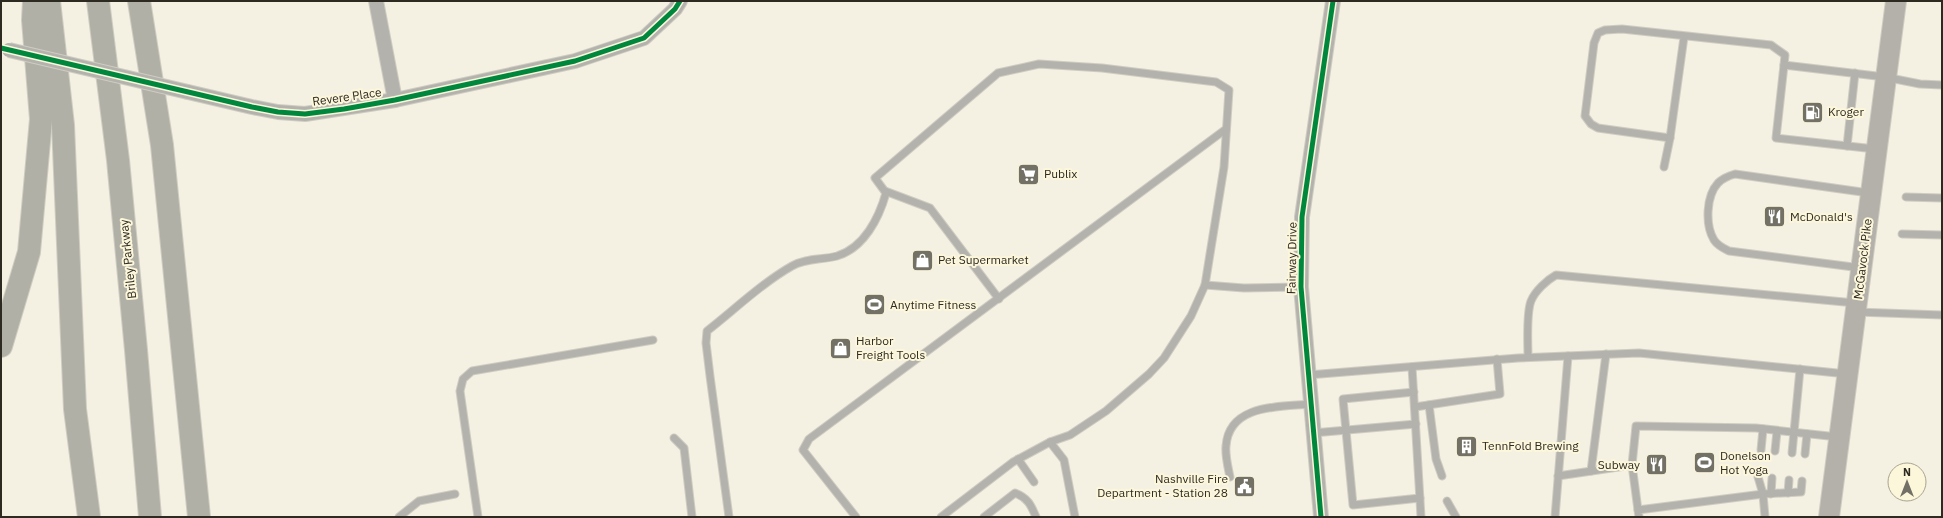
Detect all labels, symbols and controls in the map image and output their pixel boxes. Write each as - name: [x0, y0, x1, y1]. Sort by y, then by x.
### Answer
- street label: Revere Place: [311, 84, 383, 109]
- fuel station icon: Kroger: [1799, 99, 1825, 125]
- place label: Kroger: [1828, 104, 1864, 119]
- supermarket icon: Publix: [1016, 161, 1042, 187]
- place label: Publix: [1044, 166, 1077, 181]
- restaurant icon: McDonald's: [1761, 204, 1787, 230]
- place label: McDonald's: [1790, 209, 1853, 224]
- street label: McGavock Pike: [1850, 217, 1875, 300]
- street label: Briley Parkway: [116, 219, 139, 299]
- street label: Fairway Drive: [1283, 221, 1300, 294]
- shop icon: Pet Supermarket: [909, 247, 935, 273]
- place label: Pet Supermarket: [938, 252, 1029, 267]
- sports icon: Anytime Fitness: [862, 292, 888, 318]
- place label: Anytime Fitness: [890, 297, 977, 312]
- place label: Harbor Freight Tools: [856, 333, 925, 362]
- shop icon: Harbor Freight Tools: [828, 335, 854, 361]
- building icon: TennFold Brewing: [1454, 433, 1480, 459]
- place label: TennFold Brewing: [1482, 438, 1579, 453]
- place label: Donelson Hot Yoga: [1720, 448, 1771, 477]
- sports icon: Donelson Hot Yoga: [1692, 450, 1718, 476]
- restaurant icon: Subway: [1643, 452, 1669, 478]
- place label: Subway: [1598, 457, 1640, 472]
- north arrow: [1887, 462, 1927, 502]
- text: N: [1903, 465, 1911, 479]
- place label: Nashville Fire Department - Station 28: [1097, 471, 1228, 500]
- public building icon: Nashville Fire Department - Station 28: [1231, 473, 1257, 499]

